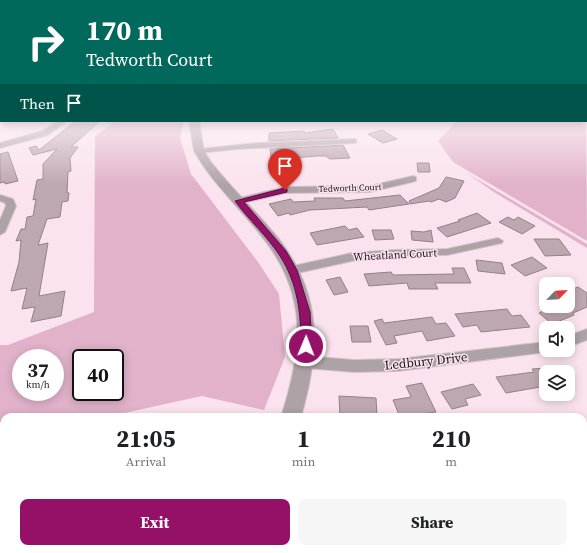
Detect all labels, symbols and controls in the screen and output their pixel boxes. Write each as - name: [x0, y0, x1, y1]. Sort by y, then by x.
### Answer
- text: 170 m: [86, 11, 163, 49]
- icon: right: [20, 16, 72, 68]
- text: Tedworth Court: [86, 47, 212, 72]
- icon: arrive: [63, 92, 85, 114]
- text: Then: [20, 93, 55, 114]
- pin: [268, 149, 302, 190]
- icon: arrive: [274, 155, 296, 177]
- street label: Tedworth Court: [318, 181, 382, 195]
- street label: Wheatland Court: [353, 245, 438, 265]
- north arrow: [539, 277, 575, 313]
- map controls: [539, 277, 575, 401]
- button: sound: [539, 321, 575, 357]
- position arrow: [285, 325, 327, 367]
- street label: Ledbury Drive: [384, 348, 469, 374]
- speed limit sign: 40: [72, 349, 124, 401]
- text: 37: [27, 356, 49, 384]
- button: layers: [539, 365, 575, 401]
- text: km/h: [26, 378, 50, 391]
- text: 21:05: [116, 422, 176, 455]
- text: 1: [297, 422, 310, 455]
- text: 210: [432, 422, 471, 455]
- text: Arrival: [126, 453, 166, 470]
- text: min: [292, 453, 315, 470]
- text: m: [445, 453, 457, 470]
- button: Exit: [20, 499, 290, 545]
- button: Share: [298, 499, 567, 545]

